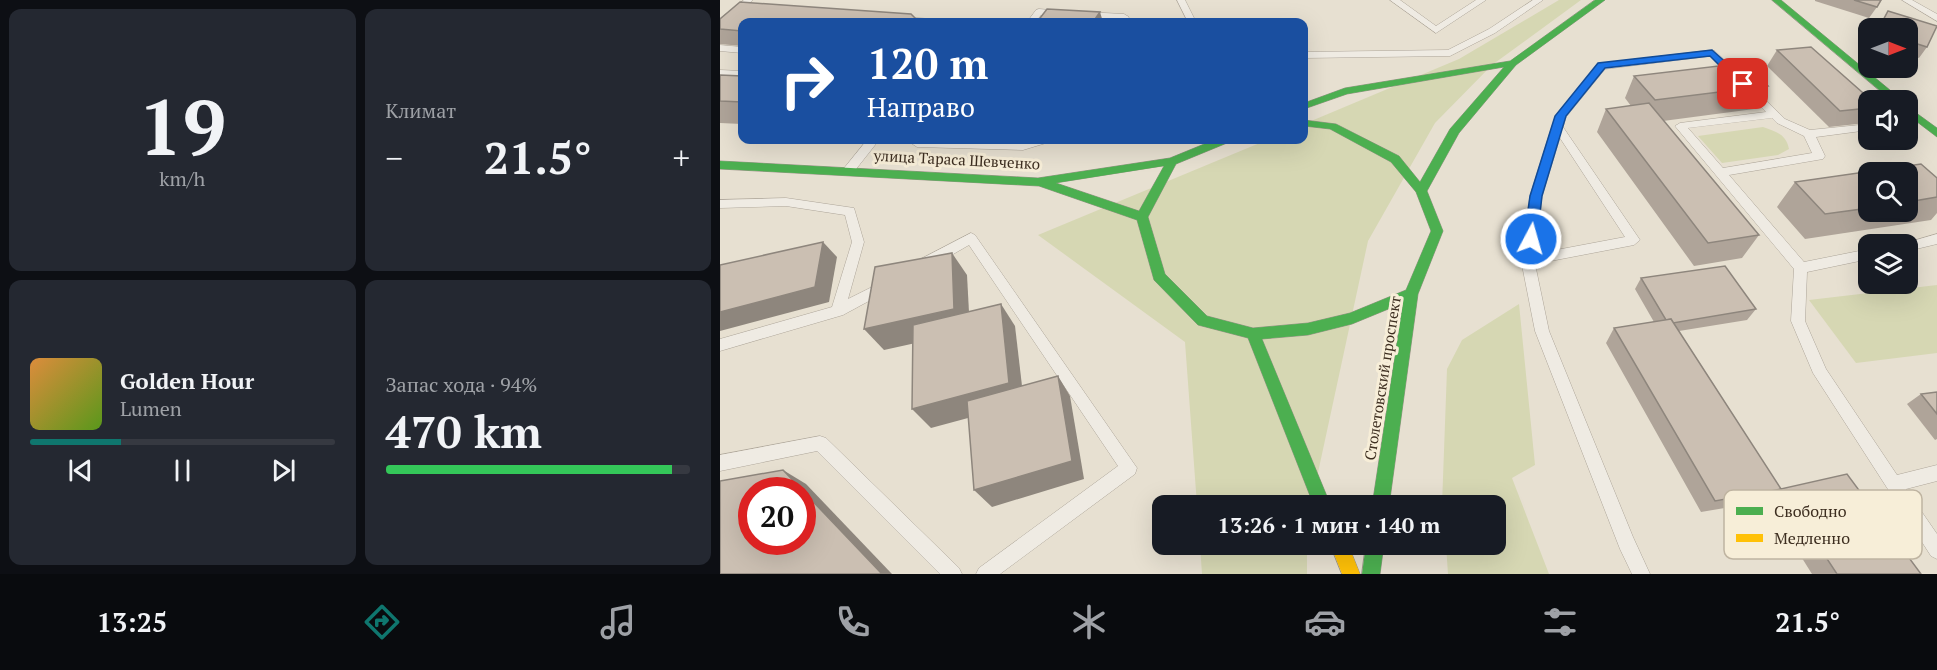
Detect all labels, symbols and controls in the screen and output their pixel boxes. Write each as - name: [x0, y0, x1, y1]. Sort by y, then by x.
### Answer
- north arrow: [1858, 18, 1918, 78]
- map controls: [1858, 18, 1918, 294]
- text: 120 m: [867, 35, 988, 91]
- icon: right: [768, 42, 846, 120]
- pin: [1717, 58, 1768, 109]
- icon: arrive: [1726, 67, 1759, 100]
- text: 19: [138, 74, 226, 177]
- text: Направо: [867, 89, 975, 125]
- button: sound: [1858, 90, 1918, 150]
- text: Климат: [386, 97, 456, 124]
- text: 21.5°: [484, 127, 592, 187]
- text: −: [386, 136, 403, 179]
- text: +: [672, 136, 690, 179]
- street label: улица Тараса Шевченко: [872, 145, 1041, 173]
- button: search: [1858, 162, 1918, 222]
- text: km/h: [159, 165, 205, 192]
- position arrow: [1499, 207, 1563, 271]
- button: layers: [1858, 234, 1918, 294]
- street label: Столетовский проспект: [1359, 294, 1405, 462]
- text: Golden Hour: [120, 366, 254, 395]
- text: Запас хода · 94%: [386, 371, 537, 398]
- text: Lumen: [120, 395, 182, 422]
- text: 470 km: [386, 401, 542, 461]
- icon: previous: [64, 454, 97, 487]
- icon: pause: [166, 454, 199, 487]
- icon: next: [267, 454, 300, 487]
- speed limit sign: 20: [738, 477, 816, 555]
- legend: [1724, 490, 1922, 559]
- text: Свободно: [1774, 500, 1847, 522]
- text: 13:26 · 1 мин · 140 m: [1218, 510, 1440, 539]
- text: Медленно: [1774, 527, 1850, 549]
- icon: directions: [361, 601, 403, 643]
- icon: music: [597, 601, 639, 643]
- icon: phone: [832, 601, 874, 643]
- icon: climate: [1068, 601, 1110, 643]
- icon: car: [1304, 601, 1346, 643]
- icon: filters: [1539, 601, 1581, 643]
- text: 13:25: [97, 604, 167, 640]
- text: 21.5°: [1775, 604, 1840, 640]

